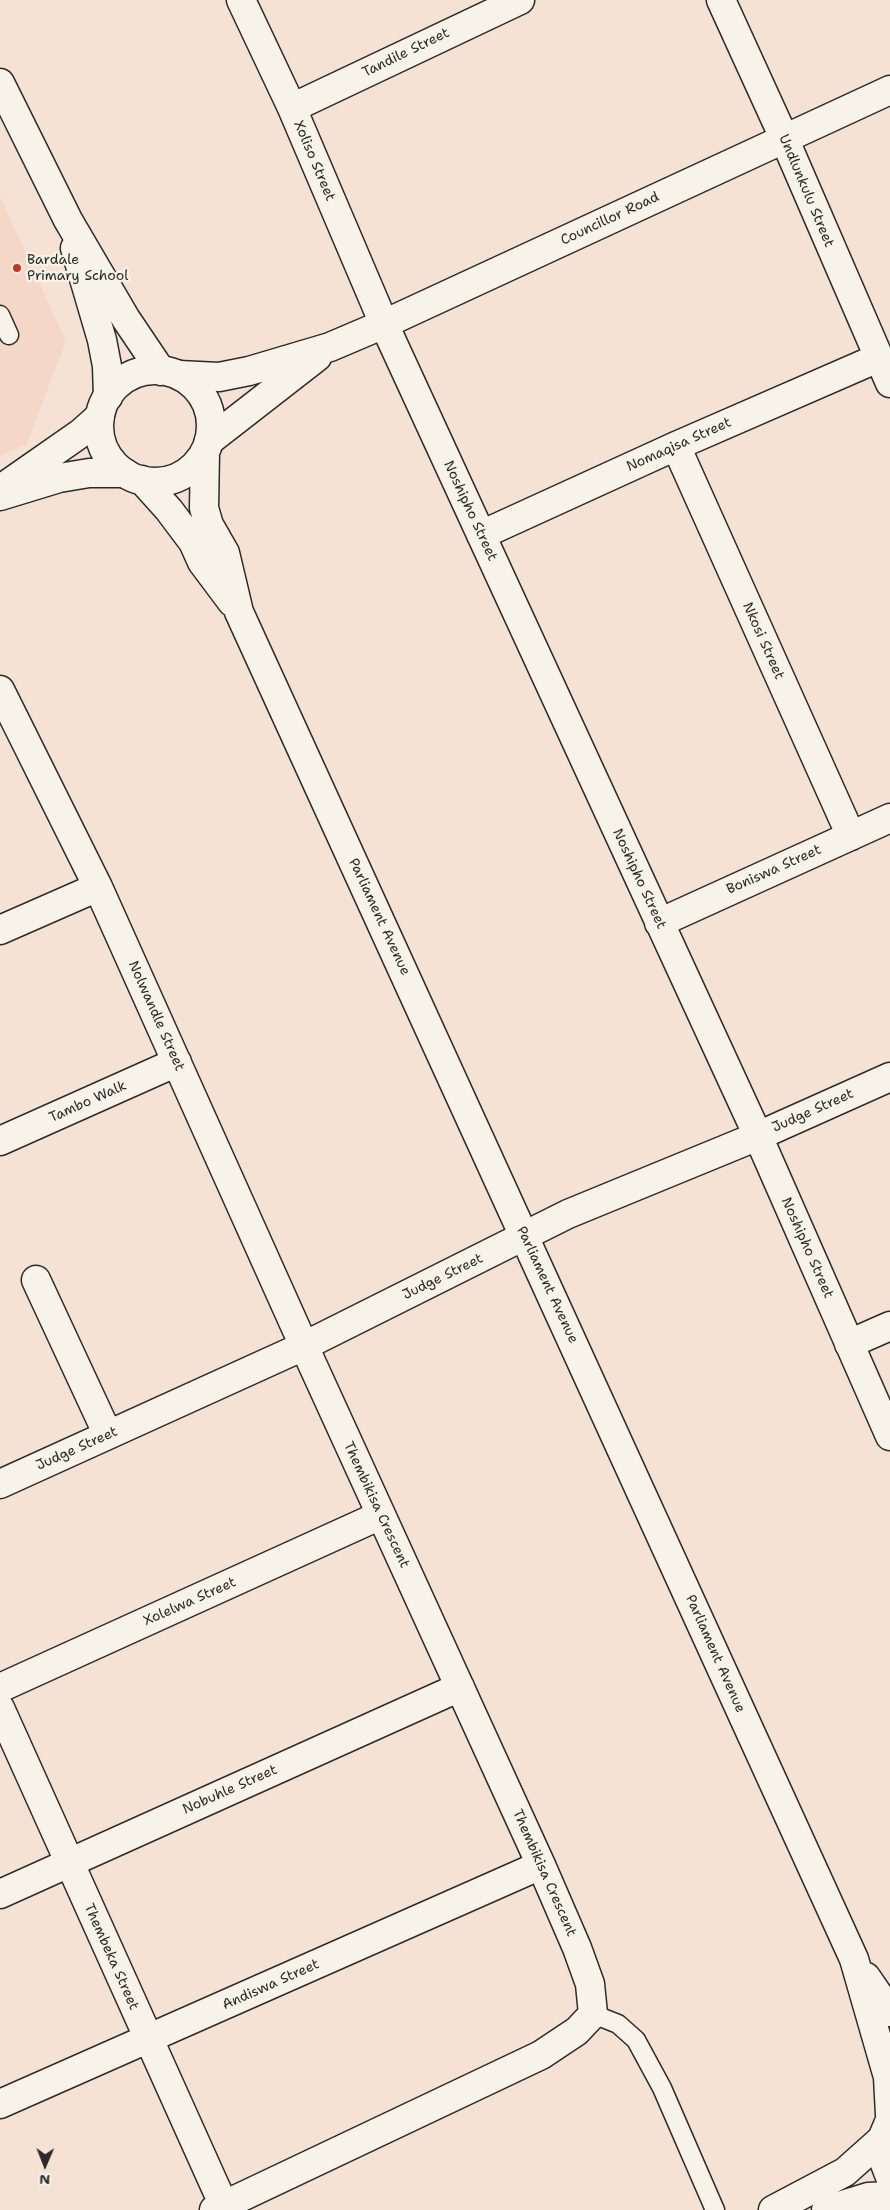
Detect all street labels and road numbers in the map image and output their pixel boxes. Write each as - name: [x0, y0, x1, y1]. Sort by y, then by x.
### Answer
- street label: Tandile Street: [360, 25, 452, 81]
- street label: Xoliso Street: [289, 118, 339, 204]
- street label: Undlunkulu Street: [775, 132, 837, 250]
- street label: Councillor Road: [558, 189, 662, 249]
- street label: Nomaqisa Street: [624, 414, 734, 476]
- street label: Noshipho Street: [439, 458, 501, 564]
- street label: Nkosi Street: [738, 600, 788, 682]
- street label: Noshipho Street: [608, 826, 670, 932]
- street label: Boniswa Street: [724, 842, 824, 898]
- street label: Parliament Avenue: [345, 856, 413, 978]
- street label: Nolwandle Street: [124, 958, 188, 1074]
- street label: Tambo Walk: [47, 1077, 129, 1127]
- street label: Judge Street: [770, 1086, 856, 1136]
- street label: Noshipho Street: [777, 1195, 837, 1301]
- street label: Parliament Avenue: [513, 1224, 581, 1346]
- street label: Judge Street: [400, 1250, 486, 1304]
- street label: Judge Street: [34, 1424, 120, 1474]
- street label: Thembikisa Crescent: [339, 1439, 413, 1571]
- street label: Xolelwa Street: [141, 1574, 239, 1630]
- street label: Parliament Avenue: [681, 1592, 749, 1716]
- street label: Nobuhle Street: [180, 1762, 280, 1818]
- street label: Thembikisa Crescent: [508, 1807, 580, 1939]
- street label: Thembeka Street: [80, 1901, 142, 2013]
- street label: Andiswa Street: [220, 1956, 322, 2014]

